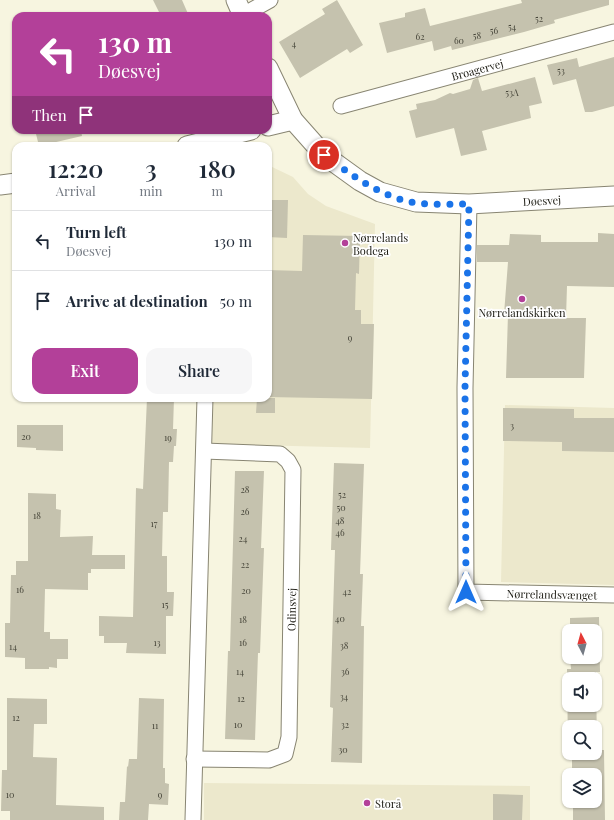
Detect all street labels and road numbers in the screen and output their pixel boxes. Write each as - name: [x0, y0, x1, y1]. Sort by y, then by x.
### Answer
- street label: Broagervej: [450, 55, 505, 83]
- street label: Døesvej: [522, 191, 561, 209]
- street label: Nørrelandsvænget: [507, 585, 597, 602]
- street label: Odinsvej: [283, 588, 299, 631]

